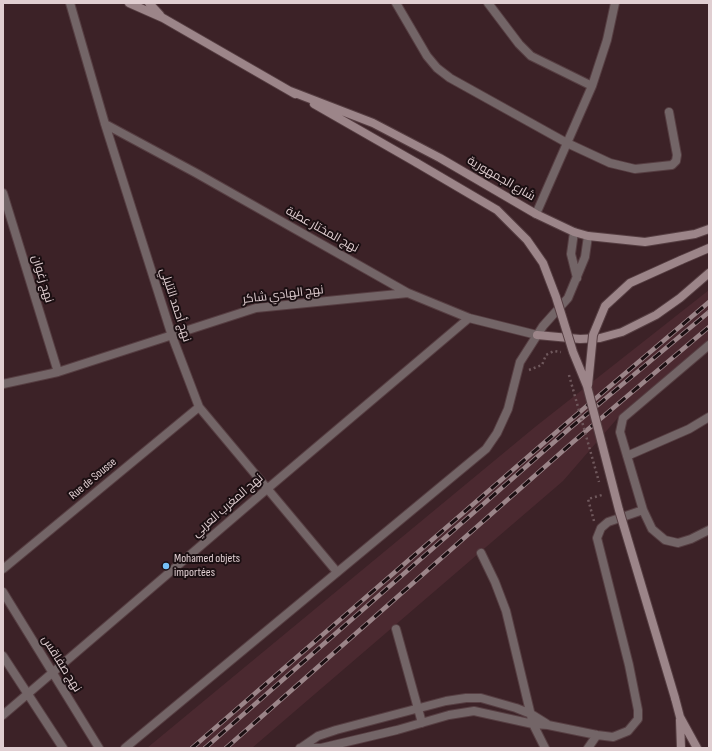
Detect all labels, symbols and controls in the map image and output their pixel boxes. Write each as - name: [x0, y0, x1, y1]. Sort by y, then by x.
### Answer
- street label: شارع الجمهورية: [464, 154, 538, 204]
- street label: نهج المختار عطية: [283, 204, 361, 256]
- street label: نهج زغوان: [28, 253, 56, 305]
- street label: نهج أحمد التليلي: [156, 266, 194, 344]
- street label: نهج الهادي شاكر: [242, 283, 324, 307]
- street label: Rue de Sousse: [66, 455, 120, 503]
- street label: نهج المغرب العربي: [190, 471, 266, 541]
- place label: Mohamed objets importées: [174, 552, 240, 580]
- marker: Mohamed objets importées: [161, 561, 171, 571]
- street label: نهج صفاقس: [38, 633, 84, 695]

